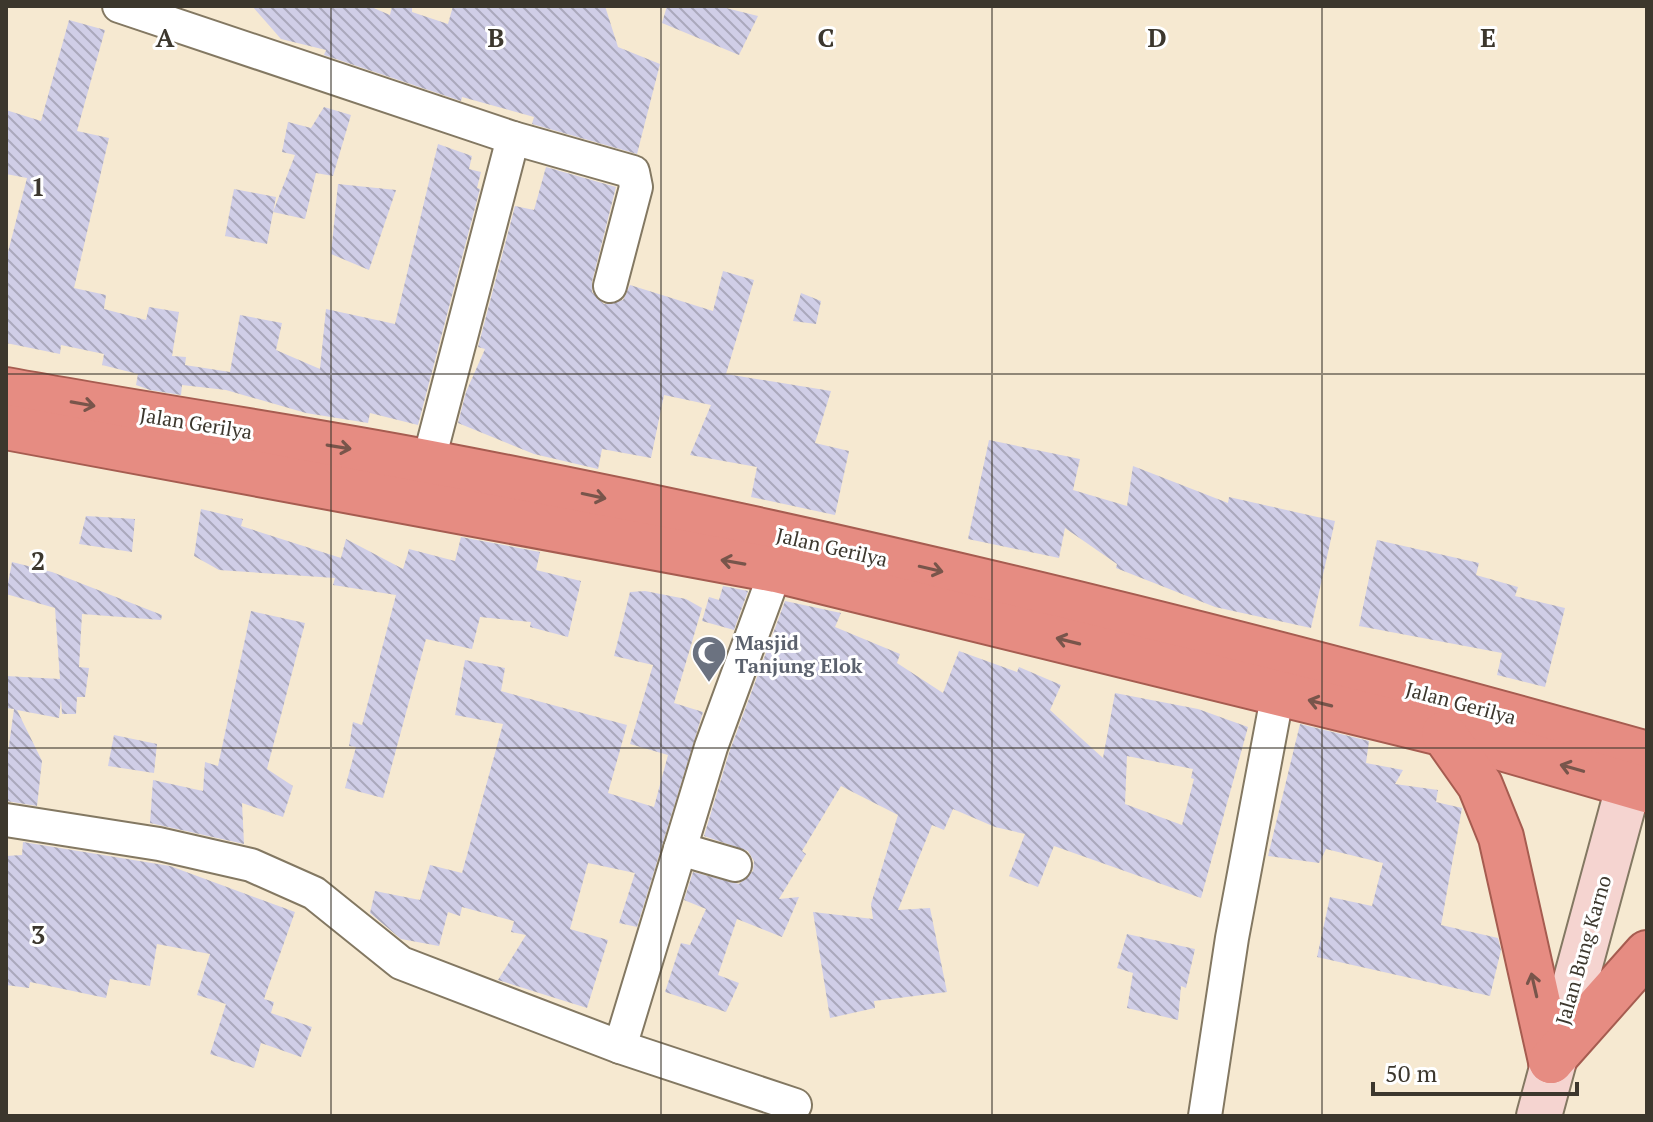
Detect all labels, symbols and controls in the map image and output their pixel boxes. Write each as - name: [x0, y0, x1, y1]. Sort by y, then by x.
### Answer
- text: A: [156, 20, 175, 54]
- text: B: [488, 20, 504, 54]
- text: C: [818, 20, 834, 54]
- text: D: [1147, 20, 1167, 54]
- text: E: [1480, 20, 1496, 54]
- text: 1: [31, 169, 45, 203]
- one-way arrow: [70, 398, 95, 413]
- street label: Jalan Gerilya: [138, 401, 254, 445]
- one-way arrow: [326, 441, 351, 456]
- one-way arrow: [581, 490, 607, 505]
- street label: Jalan Gerilya: [774, 521, 890, 573]
- text: 2: [31, 543, 45, 577]
- one-way arrow: [721, 554, 746, 569]
- one-way arrow: [917, 562, 943, 577]
- place label: Masjid Tanjung Elok: [735, 629, 863, 679]
- one-way arrow: [1056, 633, 1081, 648]
- mosque icon: Masjid Tanjung Elok: [690, 634, 728, 684]
- street label: Jalan Gerilya: [1403, 675, 1519, 731]
- one-way arrow: [1308, 695, 1334, 710]
- one-way arrow: [1560, 760, 1586, 775]
- street label: Jalan Bung Karno: [1549, 872, 1617, 1028]
- text: 3: [31, 917, 45, 951]
- one-way arrow: [1526, 973, 1541, 999]
- scale bar: [1373, 1046, 1577, 1096]
- text: 50 m: [1385, 1057, 1437, 1089]

